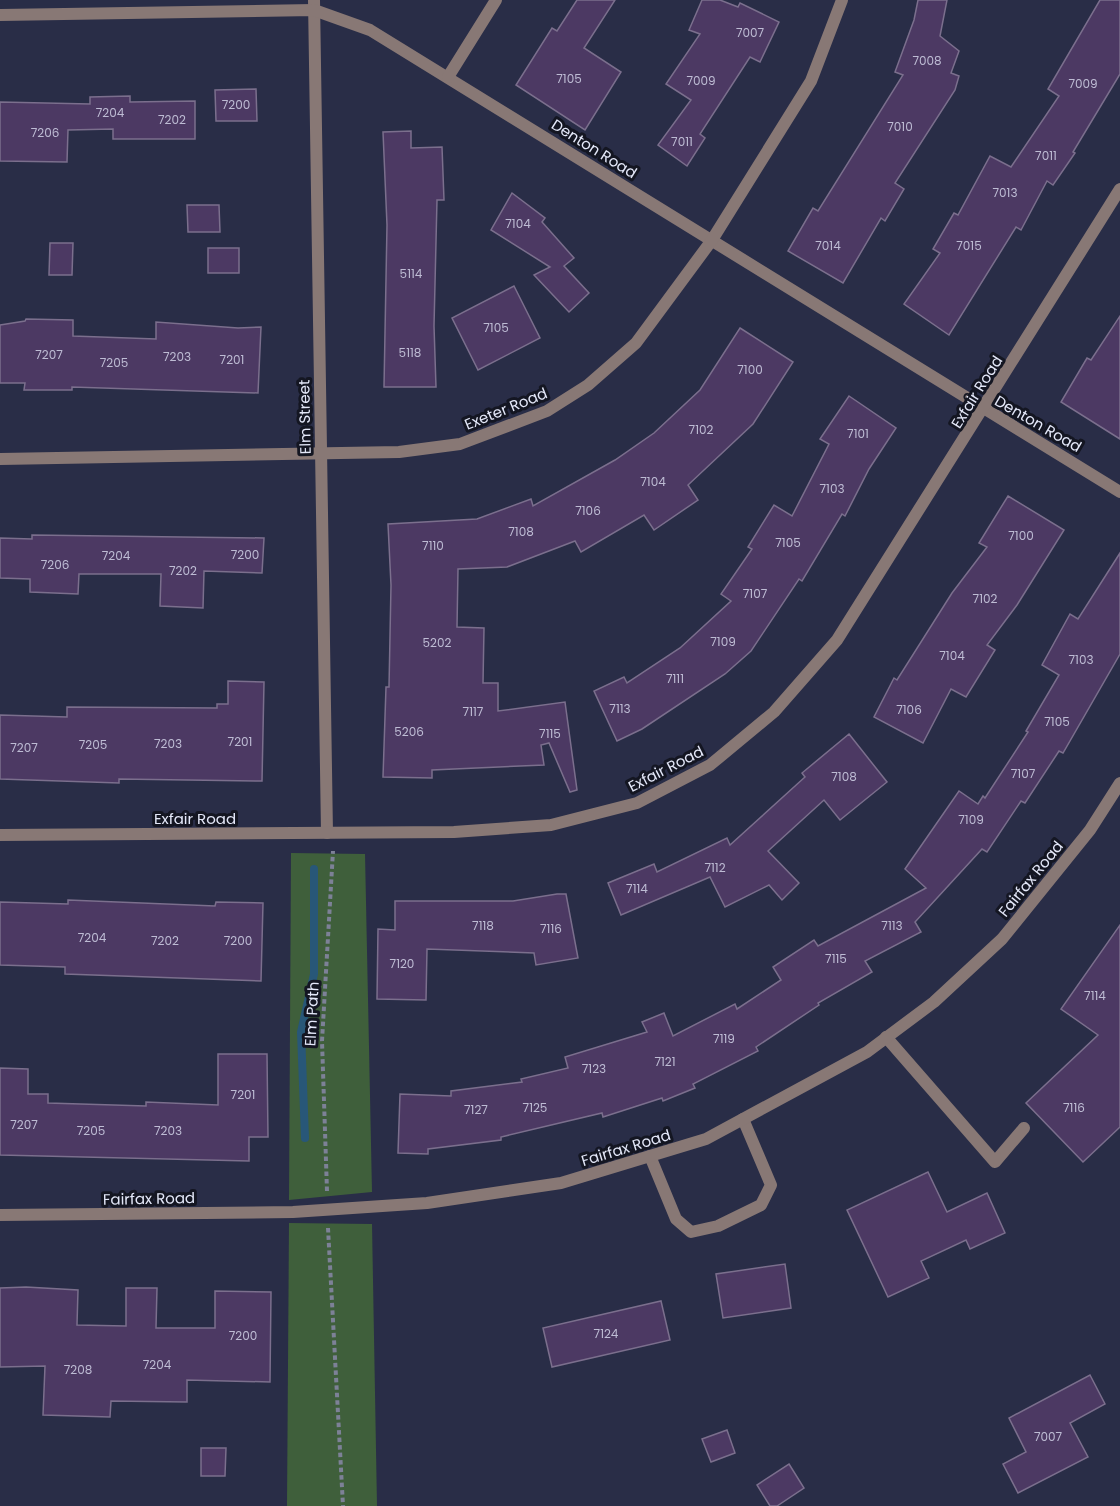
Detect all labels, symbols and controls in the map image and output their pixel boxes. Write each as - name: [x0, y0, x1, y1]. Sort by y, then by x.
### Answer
- house number: 7007: [736, 24, 765, 41]
- house number: 7008: [912, 52, 942, 69]
- house number: 7105: [556, 70, 582, 87]
- house number: 7009: [686, 72, 716, 89]
- house number: 7009: [1068, 75, 1098, 92]
- house number: 7200: [222, 96, 250, 113]
- house number: 7204: [96, 104, 125, 121]
- house number: 7202: [158, 111, 186, 128]
- street label: Denton Road: [547, 114, 641, 183]
- house number: 7010: [887, 118, 913, 135]
- house number: 7206: [31, 124, 59, 141]
- house number: 7011: [671, 133, 693, 150]
- house number: 7011: [1035, 147, 1057, 164]
- house number: 7013: [993, 184, 1018, 201]
- house number: 7104: [505, 215, 531, 232]
- house number: 7014: [815, 237, 841, 254]
- house number: 7015: [956, 237, 982, 254]
- house number: 5114: [400, 265, 423, 282]
- house number: 7105: [483, 319, 509, 336]
- house number: 5118: [399, 344, 421, 361]
- house number: 7207: [35, 346, 63, 363]
- house number: 7203: [163, 348, 191, 365]
- house number: 7201: [220, 351, 244, 368]
- street label: Exfair Road: [946, 351, 1007, 432]
- house number: 7205: [100, 354, 128, 371]
- house number: 7100: [737, 361, 763, 378]
- street label: Elm Street: [293, 379, 316, 455]
- street label: Exeter Road: [461, 382, 550, 435]
- street label: Denton Road: [991, 390, 1086, 457]
- house number: 7102: [689, 421, 714, 438]
- house number: 7101: [847, 425, 869, 442]
- house number: 7104: [640, 473, 666, 490]
- house number: 7103: [820, 480, 845, 497]
- house number: 7106: [575, 502, 601, 519]
- house number: 7108: [508, 523, 534, 540]
- house number: 7100: [1008, 527, 1034, 544]
- house number: 7105: [775, 534, 801, 551]
- house number: 7110: [422, 537, 444, 554]
- house number: 7200: [231, 546, 259, 563]
- house number: 7204: [102, 547, 131, 564]
- house number: 7206: [41, 556, 69, 573]
- house number: 7202: [169, 562, 197, 579]
- house number: 7107: [743, 585, 768, 602]
- house number: 7102: [973, 590, 998, 607]
- house number: 7109: [710, 633, 736, 650]
- house number: 5202: [423, 634, 452, 651]
- house number: 7104: [939, 647, 965, 664]
- house number: 7103: [1069, 651, 1094, 668]
- house number: 7111: [666, 670, 684, 687]
- house number: 7113: [609, 700, 631, 717]
- house number: 7106: [896, 701, 922, 718]
- house number: 7117: [463, 703, 484, 720]
- house number: 7105: [1044, 713, 1070, 730]
- house number: 5206: [394, 723, 424, 740]
- house number: 7115: [539, 725, 561, 742]
- house number: 7201: [228, 733, 252, 750]
- house number: 7203: [154, 735, 182, 752]
- house number: 7205: [79, 736, 107, 753]
- house number: 7207: [10, 739, 38, 756]
- street label: Exfair Road: [624, 741, 707, 797]
- house number: 7107: [1011, 765, 1036, 782]
- house number: 7108: [831, 768, 857, 785]
- street label: Exfair Road: [154, 808, 236, 829]
- house number: 7109: [958, 811, 984, 828]
- street label: Fairfax Road: [993, 836, 1068, 921]
- house number: 7112: [704, 859, 726, 876]
- house number: 7114: [626, 880, 648, 897]
- house number: 7118: [472, 917, 494, 934]
- house number: 7113: [881, 917, 903, 934]
- house number: 7116: [540, 920, 562, 937]
- house number: 7204: [78, 929, 107, 946]
- house number: 7202: [151, 932, 179, 949]
- house number: 7200: [224, 932, 252, 949]
- house number: 7115: [825, 950, 847, 967]
- house number: 7120: [390, 955, 414, 972]
- street label: Elm Path: [299, 981, 324, 1047]
- house number: 7114: [1084, 987, 1106, 1004]
- house number: 7119: [713, 1030, 735, 1047]
- house number: 7121: [654, 1053, 676, 1070]
- house number: 7123: [582, 1060, 606, 1077]
- house number: 7201: [231, 1086, 255, 1103]
- house number: 7125: [523, 1099, 547, 1116]
- house number: 7116: [1063, 1099, 1085, 1116]
- house number: 7127: [464, 1101, 488, 1118]
- house number: 7207: [10, 1116, 38, 1133]
- house number: 7205: [77, 1122, 105, 1139]
- house number: 7203: [154, 1122, 182, 1139]
- street label: Fairfax Road: [579, 1124, 673, 1171]
- street label: Fairfax Road: [103, 1187, 195, 1210]
- house number: 7124: [594, 1325, 619, 1342]
- house number: 7200: [229, 1327, 257, 1344]
- house number: 7204: [143, 1356, 172, 1373]
- house number: 7208: [64, 1361, 92, 1378]
- house number: 7007: [1034, 1428, 1063, 1445]

